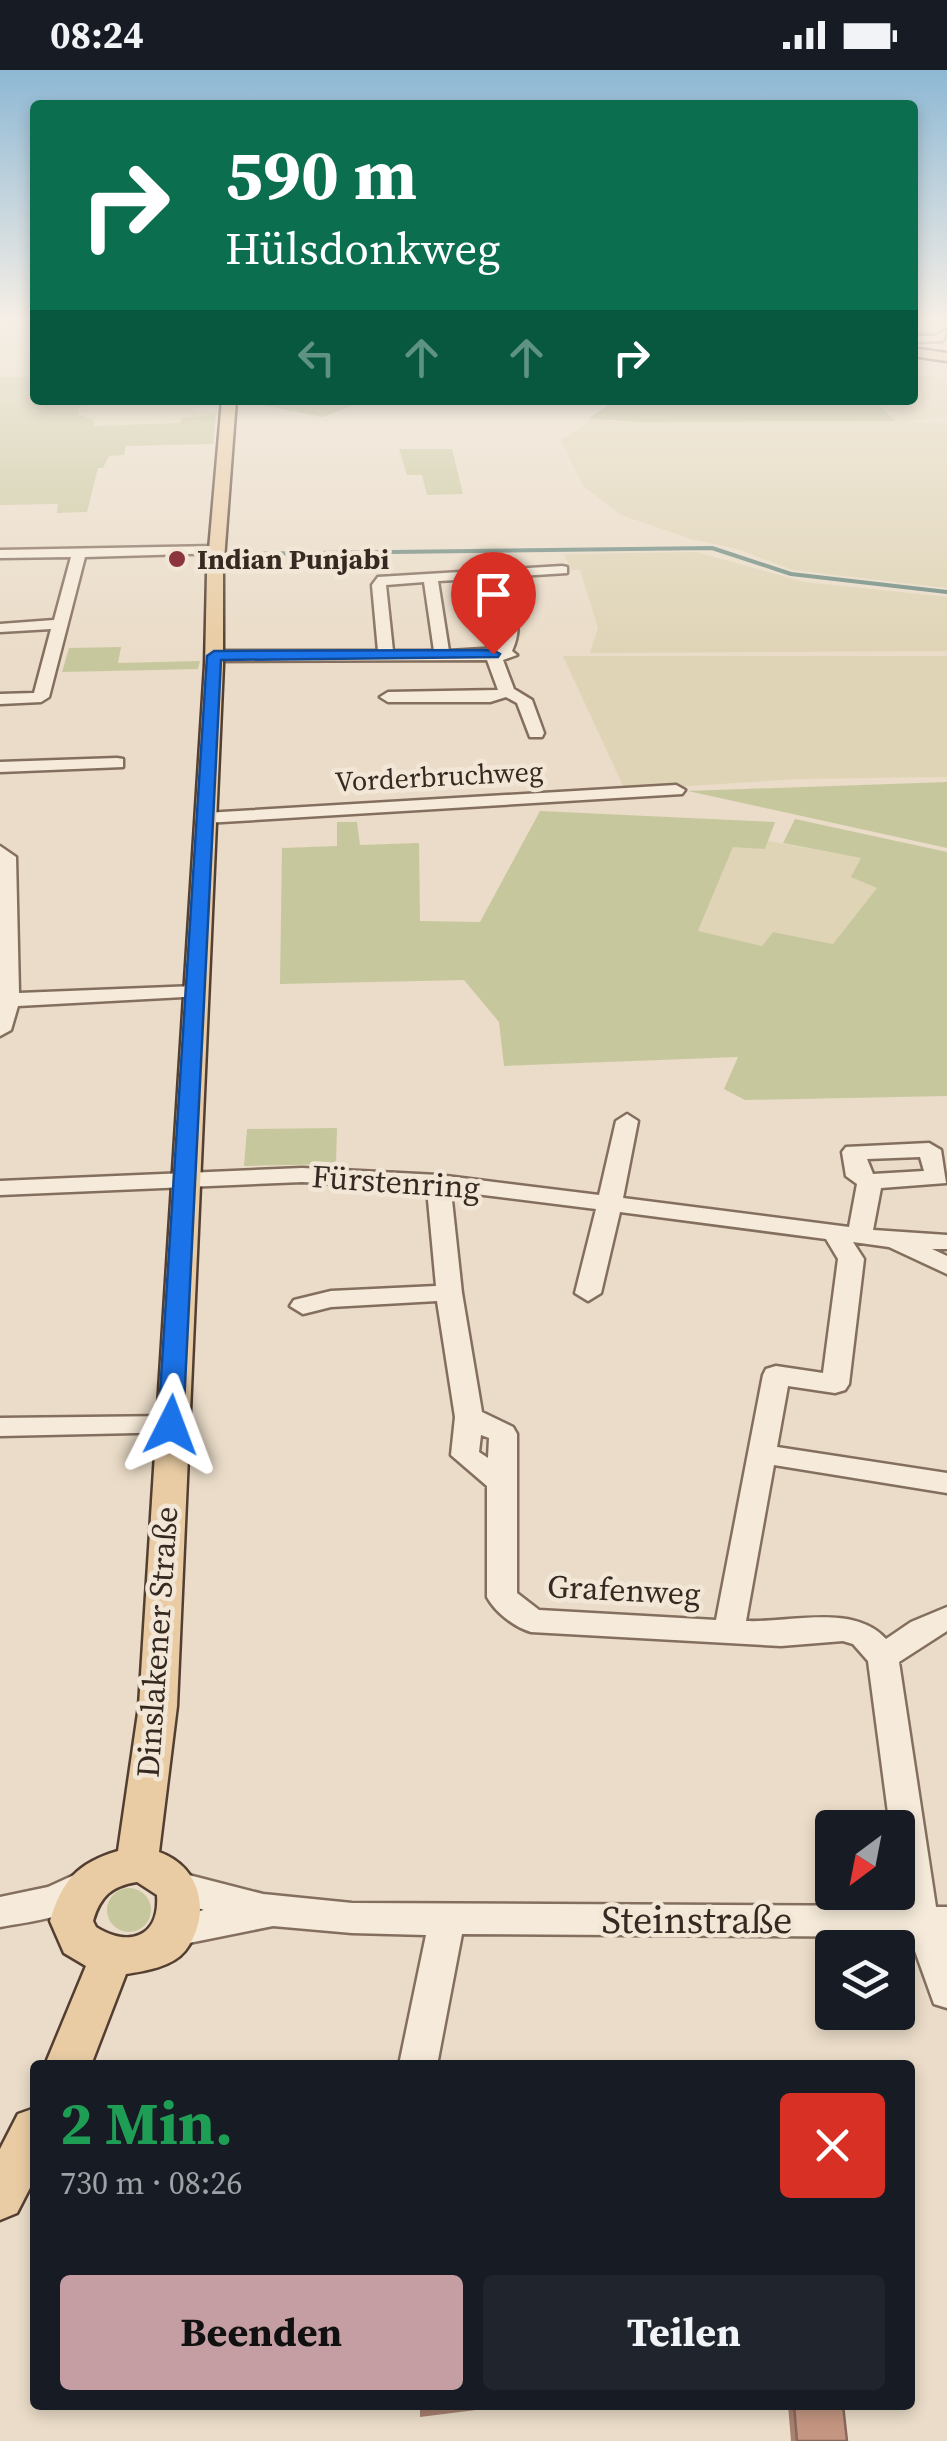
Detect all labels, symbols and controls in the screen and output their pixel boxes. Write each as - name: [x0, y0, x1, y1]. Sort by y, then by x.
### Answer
- text: 08:24: [50, 9, 144, 61]
- text: 590 m: [225, 126, 417, 222]
- icon: right: [60, 140, 190, 270]
- text: Hülsdonkweg: [225, 217, 501, 279]
- icon: left: [289, 330, 344, 385]
- icon: ahead: [394, 330, 449, 385]
- icon: ahead: [499, 330, 554, 385]
- icon: right: [604, 330, 659, 385]
- place label: Indian Punjabi: [197, 540, 389, 578]
- marker: Indian Punjabi: [166, 548, 188, 570]
- pin: [451, 552, 536, 655]
- icon: arrive: [466, 567, 521, 622]
- street label: Vorderbruchweg: [334, 752, 544, 800]
- street label: Fürstenring: [310, 1154, 482, 1210]
- position arrow: [119, 1373, 223, 1477]
- street label: Dinslakener Straße: [126, 1505, 188, 1779]
- street label: Grafenweg: [546, 1564, 702, 1616]
- north arrow: [815, 1810, 915, 1910]
- map controls: [815, 1810, 915, 2030]
- street label: Steinstraße: [602, 1894, 792, 1946]
- button: layers: [815, 1930, 915, 2030]
- text: 2 Min.: [60, 2082, 233, 2164]
- button: close: [780, 2093, 885, 2198]
- text: 730 m · 08:26: [60, 2161, 242, 2205]
- button: Beenden: [60, 2275, 463, 2390]
- button: Teilen: [483, 2275, 885, 2390]

